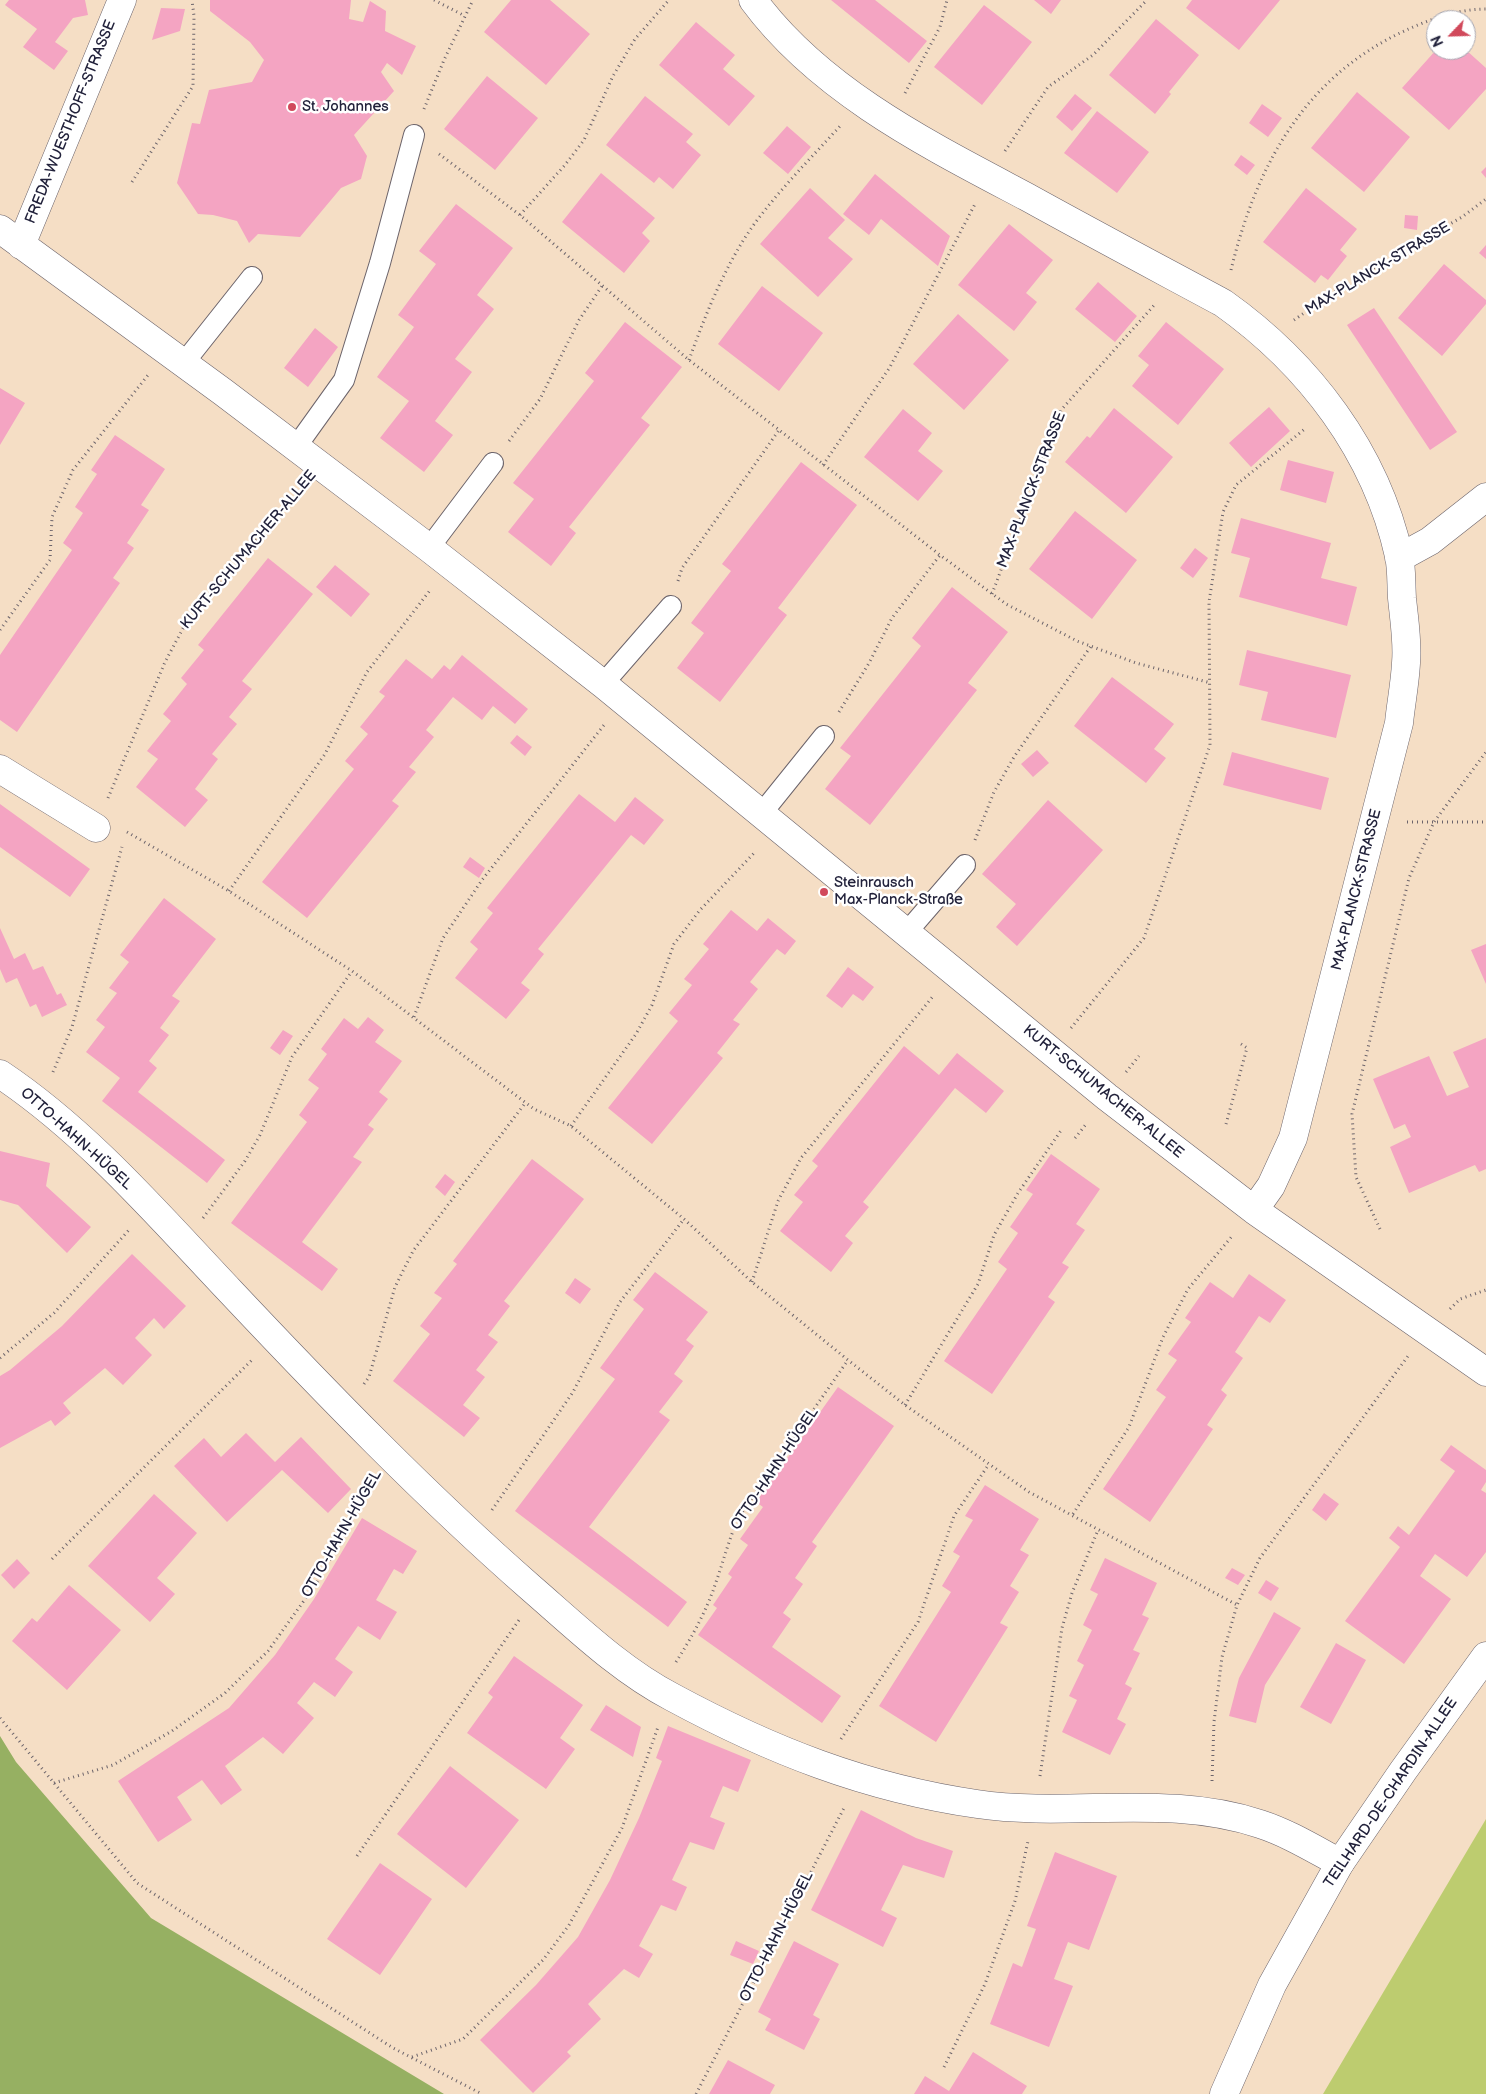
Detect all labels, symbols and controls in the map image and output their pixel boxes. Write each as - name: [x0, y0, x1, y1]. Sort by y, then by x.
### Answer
- north arrow: [1426, 10, 1476, 60]
- street label: FREDA-WUESTHOFF-STRASSE: [22, 18, 120, 226]
- text: N: [1428, 33, 1448, 49]
- place label: St. Johannes: [302, 98, 389, 116]
- marker: St. Johannes: [286, 101, 298, 113]
- street label: MAX-PLANCK-STRASSE: [1302, 219, 1454, 319]
- street label: MAX-PLANCK-STRASSE: [994, 409, 1070, 571]
- street label: KURT-SCHUMACHER-ALLEE: [177, 467, 321, 633]
- street label: MAX-PLANCK-STRASSE: [1328, 807, 1386, 973]
- place label: Steinrausch Max-Planck-Straße: [834, 874, 963, 909]
- marker: Steinrausch Max-Planck-Straße: [818, 886, 830, 898]
- street label: KURT-SCHUMACHER-ALLEE: [1019, 1022, 1187, 1162]
- street label: OTTO-HAHN-HÜGEL: [17, 1084, 135, 1194]
- street label: OTTO-HAHN-HÜGEL: [727, 1404, 823, 1534]
- street label: OTTO-HAHN-HÜGEL: [298, 1467, 386, 1601]
- street label: TEILHARD-DE-CHARDIN-ALLEE: [1320, 1694, 1462, 1892]
- street label: OTTO-HAHN-HÜGEL: [736, 1869, 818, 2005]

